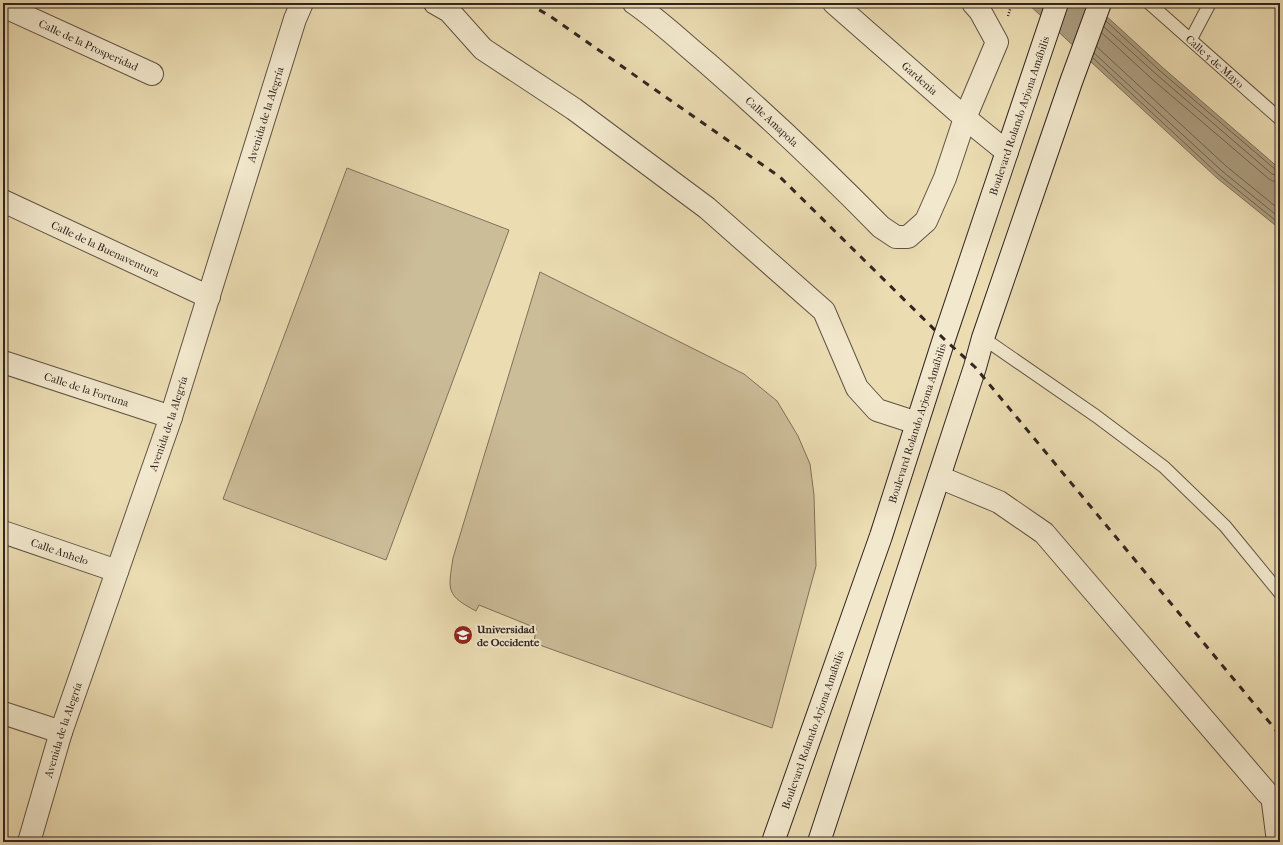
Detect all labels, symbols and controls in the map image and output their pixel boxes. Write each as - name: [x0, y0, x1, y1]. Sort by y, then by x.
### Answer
- street label: Calle de la Prosperidad: [37, 17, 141, 74]
- street label: Calle 5 de Mayo: [1183, 32, 1247, 91]
- street label: Boulevard Rolando Arjona Amábilis: [987, 34, 1052, 197]
- street label: Gardenia: [899, 59, 941, 98]
- street label: Avenida de la Alegría: [244, 64, 287, 165]
- street label: Calle Amapola: [743, 94, 802, 150]
- street label: Calle de la Buenaventura: [49, 218, 162, 280]
- street label: Boulevard Rolando Arjona Amábilis: [886, 342, 949, 505]
- street label: Calle de la Fortuna: [42, 370, 131, 410]
- street label: Avenida de la Alegría: [146, 374, 191, 474]
- street label: Calle Anhelo: [29, 536, 90, 568]
- place label: Universidad de Occidente: [476, 623, 540, 649]
- school or university icon: Universidad de Occidente: [452, 624, 474, 646]
- street label: Boulevard Rolando Arjona Amábilis: [779, 649, 847, 811]
- street label: Avenida de la Alegría: [42, 680, 85, 780]

